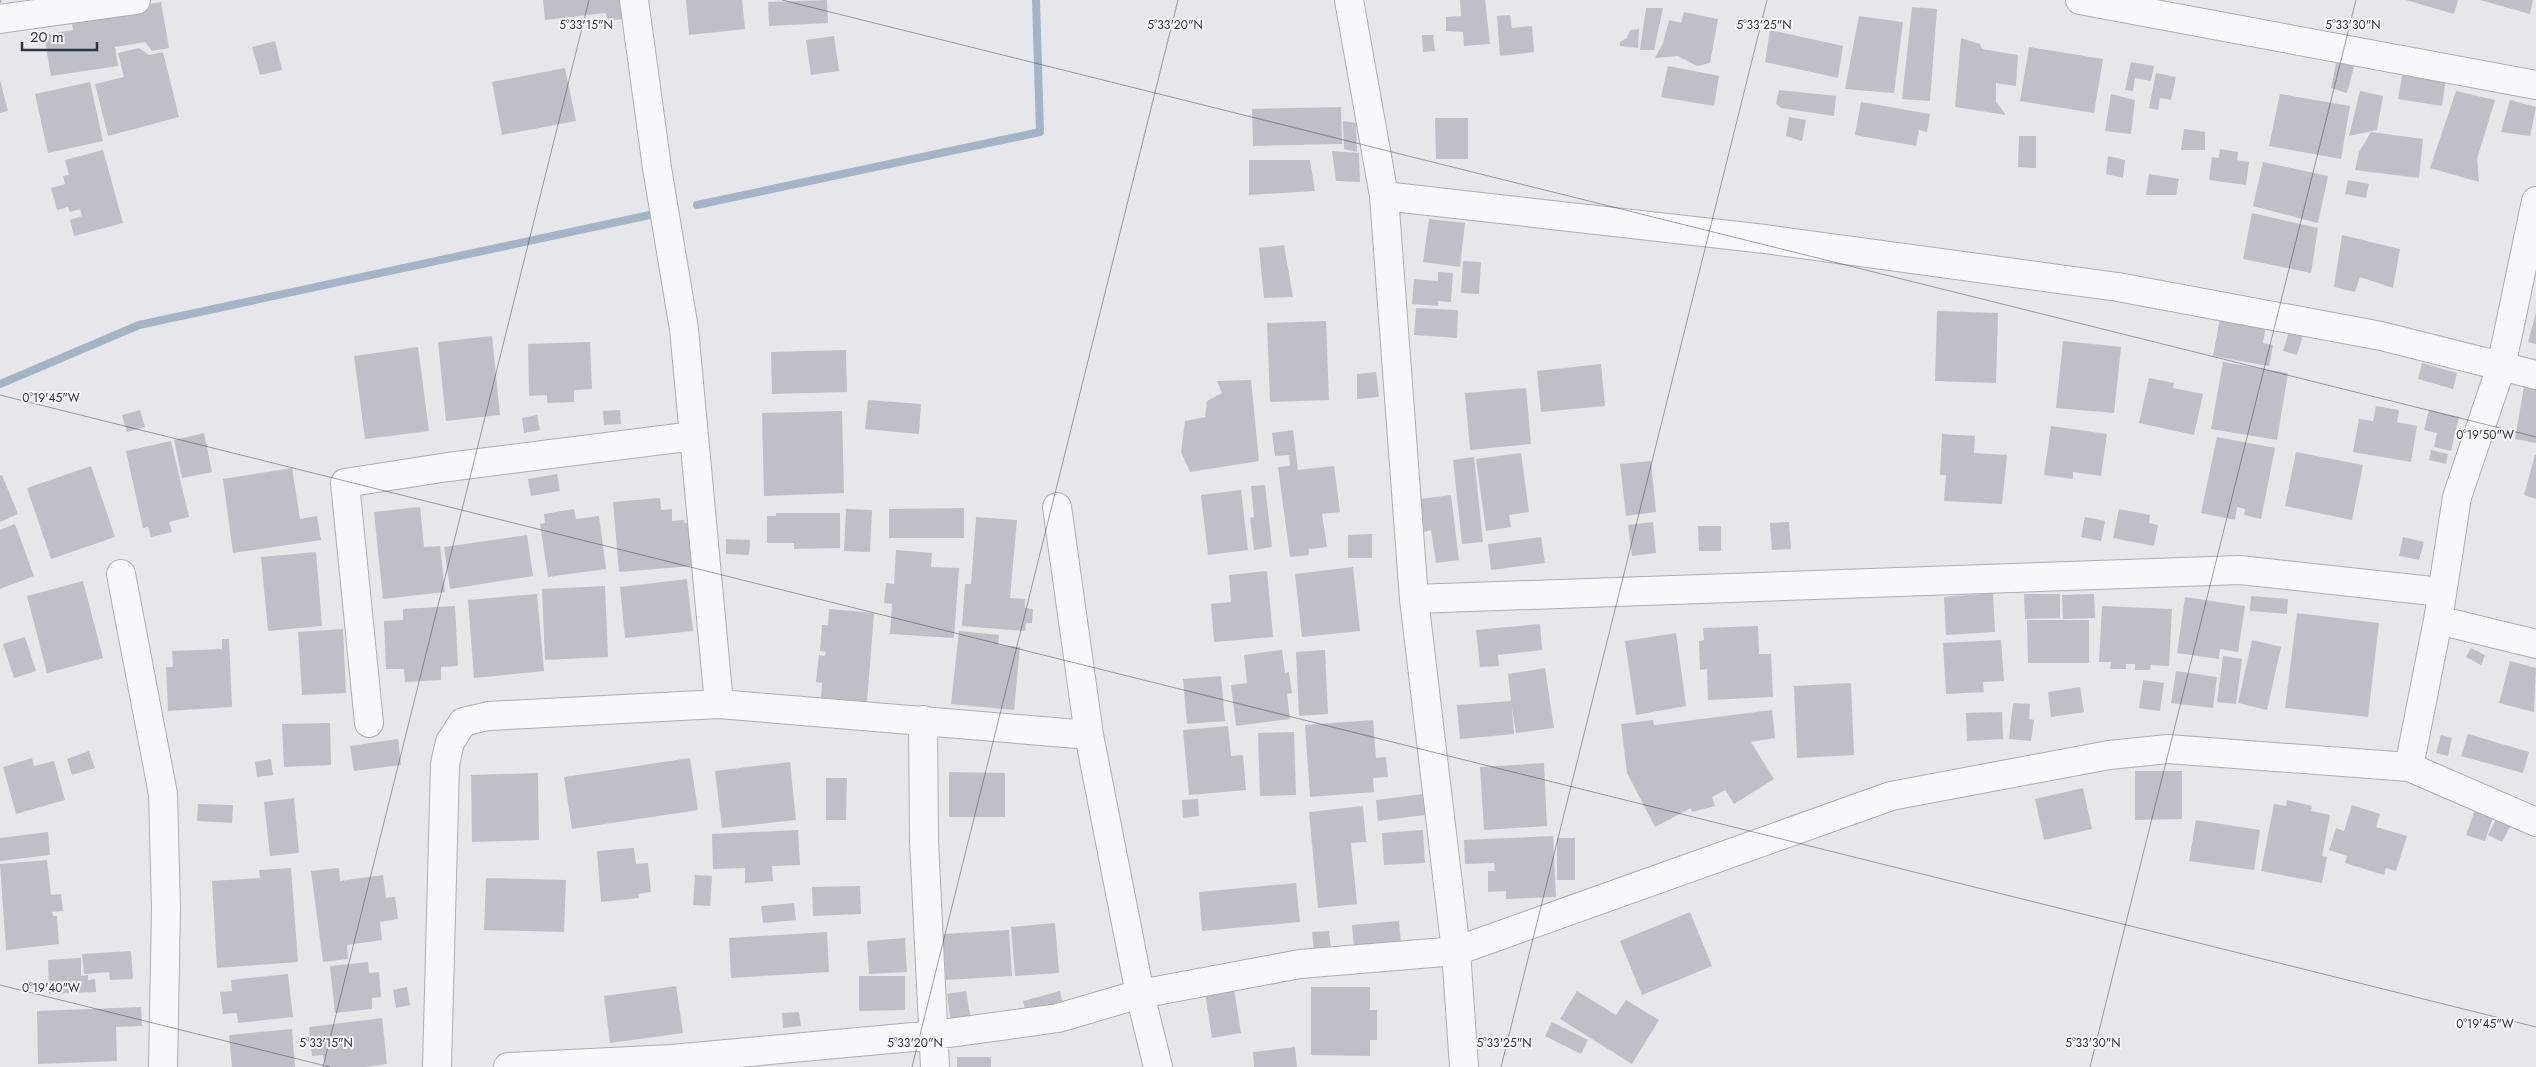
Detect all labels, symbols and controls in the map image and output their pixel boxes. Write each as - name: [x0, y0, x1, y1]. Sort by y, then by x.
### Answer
- text: 5°33'15"N: [559, 16, 613, 34]
- text: 5°33'20"N: [1147, 16, 1203, 34]
- text: 5°33'25"N: [1736, 16, 1792, 34]
- text: 5°33'30"N: [2325, 16, 2381, 34]
- scale bar: [22, 20, 98, 52]
- text: 20 m: [30, 26, 64, 48]
- text: 0°19'45"W: [22, 389, 80, 407]
- text: 0°19'50"W: [2456, 426, 2514, 444]
- text: 0°19'40"W: [22, 979, 80, 997]
- text: 0°19'45"W: [2456, 1015, 2514, 1033]
- text: 5°33'15"N: [299, 1034, 353, 1052]
- text: 5°33'20"N: [887, 1034, 943, 1052]
- text: 5°33'25"N: [1476, 1034, 1532, 1052]
- text: 5°33'30"N: [2065, 1034, 2121, 1052]

